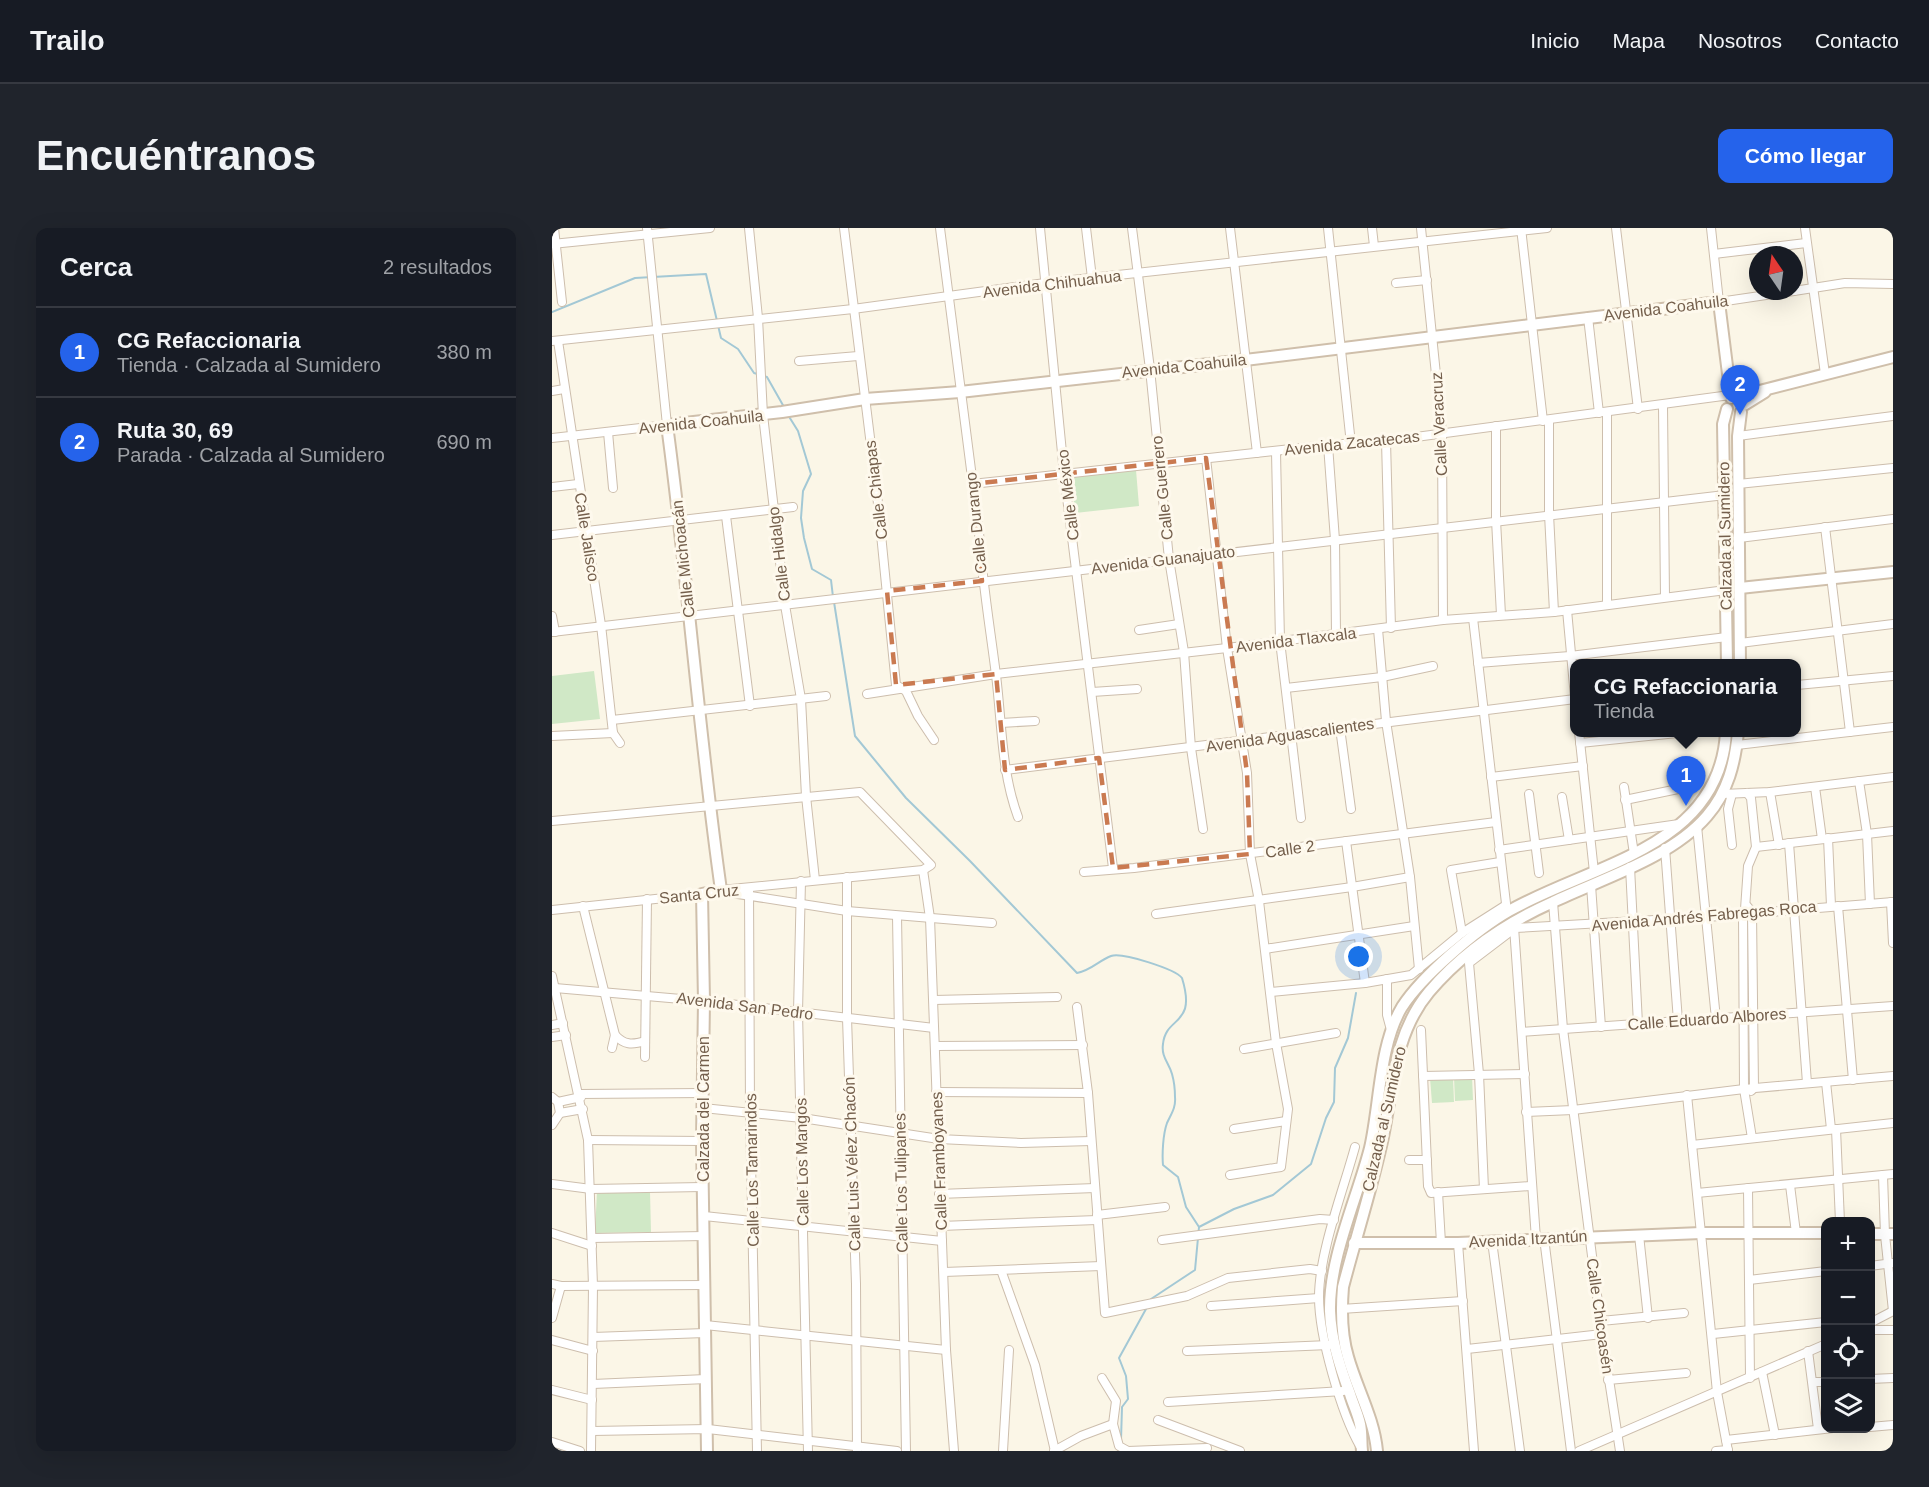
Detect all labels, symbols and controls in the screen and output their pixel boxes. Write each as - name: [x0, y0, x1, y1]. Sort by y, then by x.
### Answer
- text: Trailo: [30, 25, 105, 56]
- text: Inicio: [1530, 29, 1579, 52]
- text: Mapa: [1612, 29, 1665, 52]
- text: Nosotros: [1698, 29, 1782, 52]
- text: Contacto: [1815, 29, 1899, 52]
- button: Cómo llegar: [1718, 129, 1893, 183]
- text: Encuéntranos: [36, 132, 316, 179]
- north arrow: [1749, 246, 1803, 300]
- text: Cerca: [60, 252, 132, 282]
- text: 2 resultados: [383, 256, 492, 278]
- street label: Avenida Chihuahua: [982, 267, 1122, 301]
- street label: Avenida Coahuila: [1603, 292, 1729, 324]
- text: CG Refaccionaria: [117, 328, 300, 353]
- text: 1: [74, 341, 85, 363]
- text: 380 m: [436, 341, 492, 363]
- street label: Avenida Coahuila: [1121, 351, 1247, 381]
- text: Tienda · Calzada al Sumidero: [117, 354, 381, 376]
- pin: 2: [1720, 366, 1760, 415]
- street label: Calle Veracruz: [1428, 372, 1450, 476]
- street label: Avenida Coahuila: [638, 407, 764, 437]
- text: Ruta 30, 69: [117, 418, 233, 443]
- street label: Avenida Zacatecas: [1284, 427, 1420, 459]
- text: 2: [74, 431, 85, 453]
- text: 690 m: [436, 431, 492, 453]
- street label: Calle Guerrero: [1148, 435, 1176, 541]
- street label: Calle Chiapas: [861, 440, 891, 540]
- text: Parada · Calzada al Sumidero: [117, 444, 385, 466]
- street label: Calle México: [1054, 448, 1082, 541]
- street label: Calzada al Sumidero: [1715, 462, 1735, 610]
- street label: Calle Durango: [962, 471, 990, 575]
- street label: Calle Jalisco: [572, 491, 602, 583]
- street label: Calle Michoacán: [668, 499, 698, 619]
- street label: Calle Hidalgo: [765, 506, 793, 602]
- street label: Avenida Guanajuato: [1090, 543, 1236, 577]
- street label: Avenida Tlaxcala: [1235, 624, 1357, 656]
- popup: [1570, 659, 1801, 737]
- text: CG Refaccionaria: [1594, 674, 1777, 699]
- text: Tienda: [1594, 700, 1654, 722]
- street label: Avenida Aguascalientes: [1205, 715, 1375, 755]
- pin: 1: [1666, 756, 1706, 806]
- street label: Calle 2: [1264, 837, 1316, 861]
- street label: Santa Cruz: [658, 881, 740, 907]
- street label: Avenida Andrés Fabregas Roca: [1591, 898, 1817, 934]
- your location: [1344, 942, 1373, 971]
- street label: Avenida San Pedro: [676, 989, 814, 1023]
- street label: Calle Eduardo Albores: [1627, 1005, 1787, 1033]
- street label: Calzada del Carmen: [695, 1036, 712, 1182]
- street label: Calzada al Sumidero: [1359, 1045, 1409, 1193]
- street label: Calle Luis Vélez Chacón: [840, 1077, 864, 1251]
- street label: Calle Framboyanes: [928, 1091, 950, 1231]
- street label: Calle Los Tamarindos: [742, 1093, 762, 1247]
- street label: Calle Los Mangos: [792, 1098, 812, 1226]
- street label: Calle Los Tulipanes: [891, 1113, 911, 1253]
- map controls: [1821, 1217, 1875, 1433]
- button: +: [1821, 1217, 1875, 1271]
- street label: Avenida Itzantún: [1468, 1227, 1588, 1251]
- street label: Calle Chicoasén: [1583, 1257, 1617, 1375]
- button: −: [1821, 1271, 1875, 1325]
- button: locate: [1821, 1325, 1875, 1379]
- button: layers: [1821, 1379, 1875, 1433]

